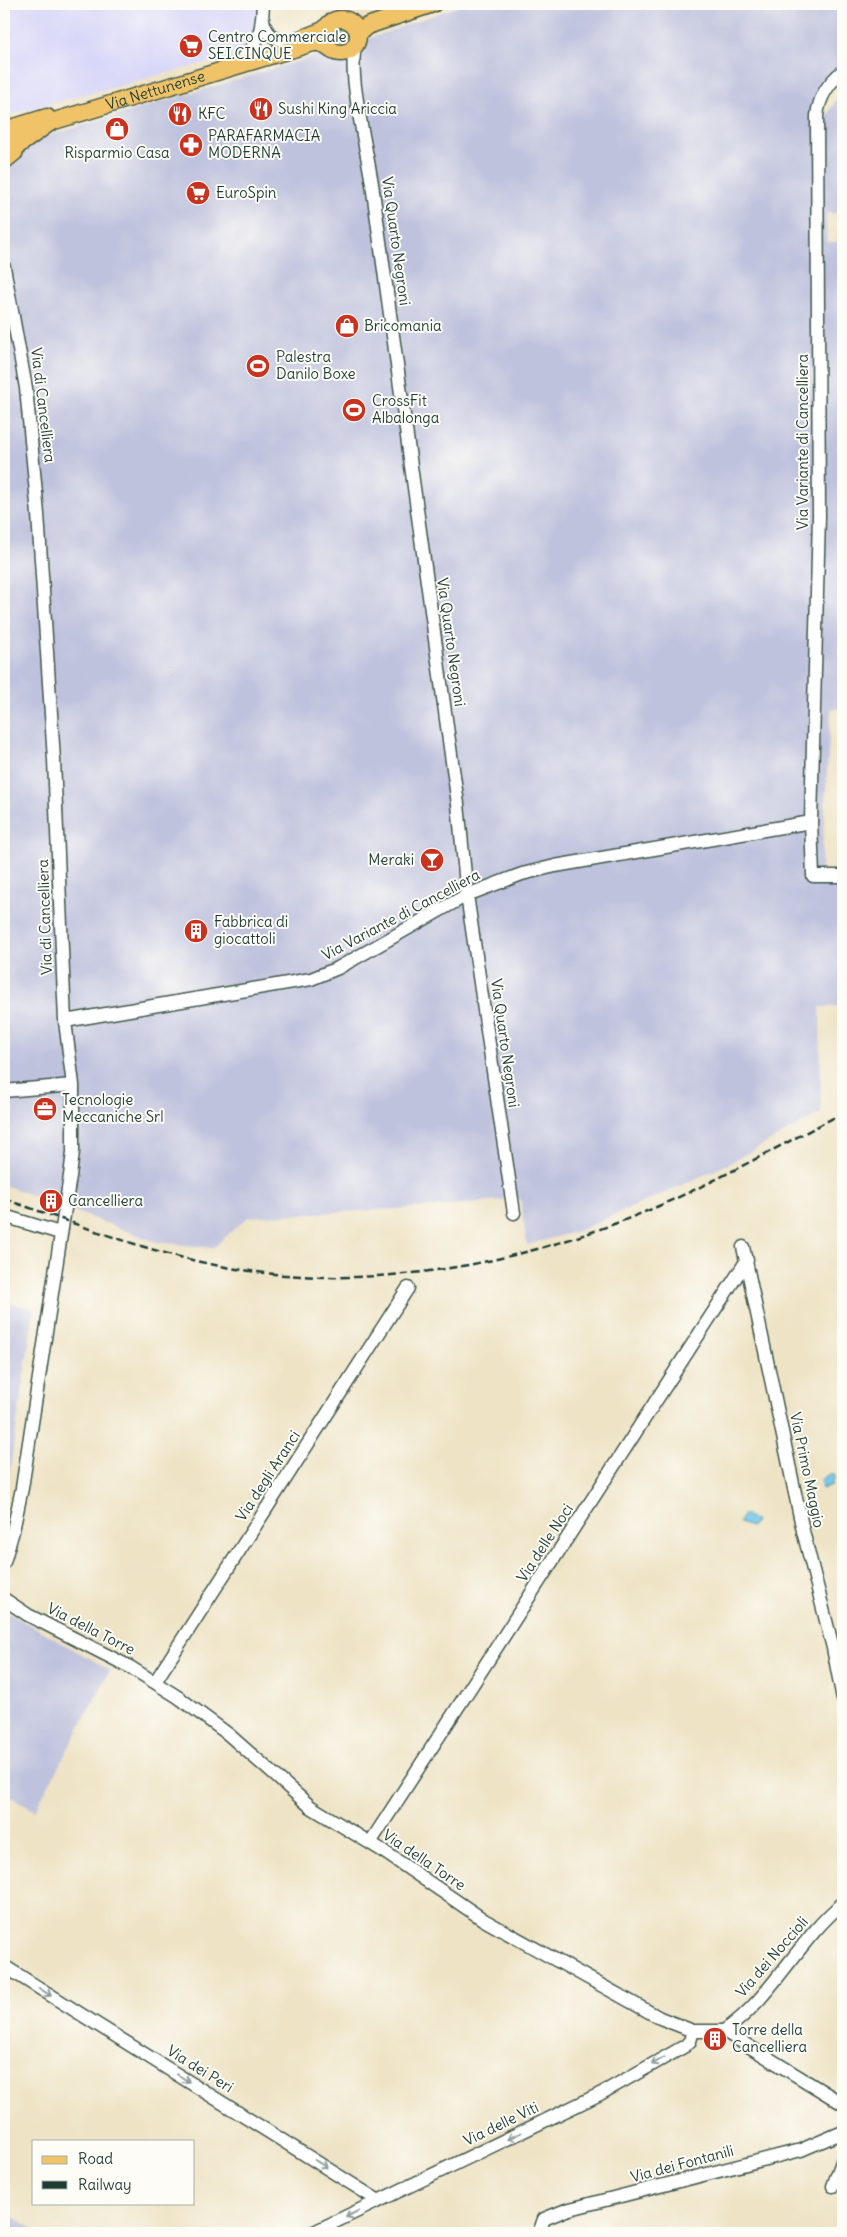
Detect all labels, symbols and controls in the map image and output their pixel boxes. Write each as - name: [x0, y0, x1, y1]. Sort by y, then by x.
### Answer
- place label: Centro Commerciale SEI.CINQUE: [208, 27, 347, 63]
- supermarket icon: Centro Commerciale SEI.CINQUE: [178, 33, 204, 59]
- street label: Via Nettunense: [103, 66, 207, 114]
- restaurant icon: Sushi King Ariccia: [248, 96, 274, 122]
- place label: Sushi King Ariccia: [278, 99, 397, 118]
- restaurant icon: KFC: [167, 101, 193, 127]
- place label: KFC: [198, 104, 226, 123]
- shop icon: Risparmio Casa: [104, 116, 130, 142]
- place label: PARAFARMACIA MODERNA: [208, 126, 321, 162]
- pharmacy icon: PARAFARMACIA MODERNA: [178, 132, 204, 158]
- place label: Risparmio Casa: [64, 143, 170, 162]
- street label: Via Quarto Negroni: [378, 175, 415, 307]
- supermarket icon: EuroSpin: [185, 180, 211, 206]
- place label: EuroSpin: [216, 183, 277, 202]
- shop icon: Bricomania: [334, 313, 360, 339]
- place label: Bricomania: [364, 316, 442, 335]
- street label: Via di Cancelliera: [27, 346, 60, 464]
- place label: Palestra Danilo Boxe: [276, 347, 356, 383]
- sports icon: Palestra Danilo Boxe: [245, 353, 271, 379]
- street label: Via Variante di Cancelliera: [793, 353, 812, 530]
- place label: CrossFit Albalonga: [372, 391, 440, 427]
- sports icon: CrossFit Albalonga: [341, 397, 367, 423]
- street label: Via Quarto Negroni: [433, 576, 470, 708]
- bar icon: Meraki: [419, 847, 445, 873]
- place label: Meraki: [368, 850, 414, 869]
- street label: Via di Cancelliera: [33, 858, 56, 975]
- street label: Via Variante di Cancelliera: [319, 865, 483, 964]
- place label: Fabbrica di giocattoli: [214, 912, 288, 948]
- building icon: Fabbrica di giocattoli: [183, 918, 209, 944]
- street label: Via Quarto Negroni: [487, 977, 524, 1109]
- place label: Tecnologie Meccaniche Srl: [62, 1090, 164, 1126]
- office icon: Tecnologie Meccaniche Srl: [32, 1096, 58, 1122]
- building icon: Cancelliera: [38, 1188, 64, 1214]
- place label: Cancelliera: [68, 1191, 144, 1210]
- street label: Via Primo Maggio: [786, 1410, 829, 1529]
- street label: Via degli Aranci: [231, 1427, 304, 1525]
- street label: Via delle Noci: [512, 1500, 577, 1586]
- street label: Via della Torre: [44, 1598, 138, 1659]
- street label: Via della Torre: [379, 1825, 469, 1894]
- street label: Via dei Noccioli: [731, 1912, 812, 2001]
- one-way arrow: [38, 1986, 52, 1997]
- place label: Torre della Cancelliera: [732, 2020, 808, 2056]
- building icon: Torre della Cancelliera: [702, 2026, 728, 2052]
- street label: Via dei Peri: [164, 2041, 237, 2096]
- one-way arrow: [651, 2057, 666, 2067]
- one-way arrow: [175, 2073, 189, 2083]
- street label: Via delle Viti: [460, 2097, 541, 2150]
- one-way arrow: [507, 2132, 522, 2141]
- legend: [32, 2140, 195, 2204]
- street label: Via dei Fontanili: [628, 2141, 735, 2186]
- text: Road: [78, 2149, 113, 2168]
- one-way arrow: [313, 2159, 327, 2169]
- text: Railway: [78, 2175, 132, 2194]
- one-way arrow: [345, 2210, 360, 2219]

